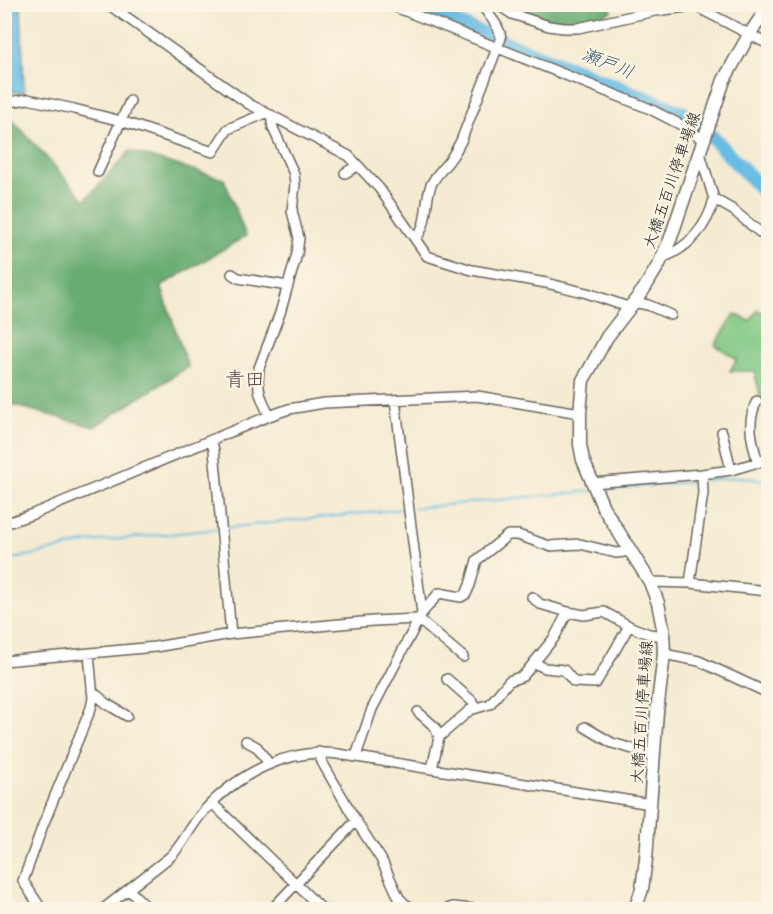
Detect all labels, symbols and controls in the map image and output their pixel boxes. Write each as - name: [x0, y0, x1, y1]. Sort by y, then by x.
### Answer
- water label: 瀬戸川: [579, 42, 638, 83]
- street label: 大橋五百川停車場線: [638, 109, 704, 251]
- district label: 青田: [225, 366, 265, 391]
- street label: 大橋五百川停車場線: [626, 639, 656, 785]

